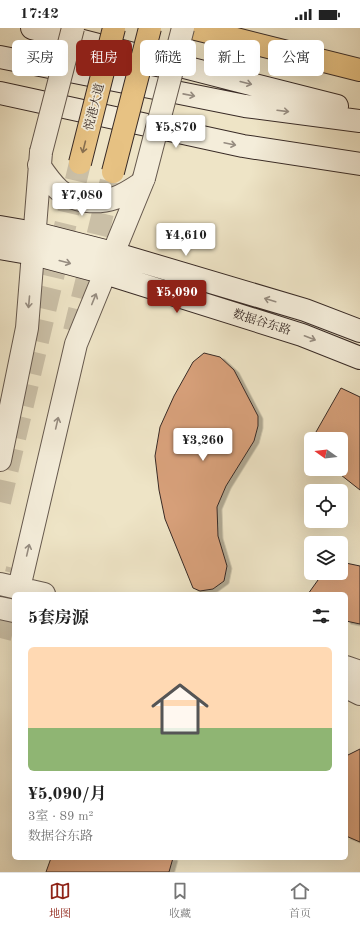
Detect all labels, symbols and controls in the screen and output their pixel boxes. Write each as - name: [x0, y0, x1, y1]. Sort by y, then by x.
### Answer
- text: 17:42: [20, 7, 59, 22]
- chip: 买房: [12, 40, 68, 76]
- chip: 租房: [76, 40, 132, 76]
- chip: 筛选: [140, 40, 196, 76]
- chip: 新上: [204, 40, 260, 76]
- chip: 公寓: [268, 40, 324, 76]
- one-way arrow: [239, 80, 252, 87]
- street label: 悦港大道: [81, 82, 107, 132]
- one-way arrow: [182, 91, 195, 99]
- one-way arrow: [276, 107, 289, 115]
- pin: ¥5,870: [143, 115, 209, 149]
- text: ¥5,870: [155, 121, 197, 134]
- one-way arrow: [223, 140, 236, 148]
- one-way arrow: [80, 141, 88, 154]
- pin: ¥7,080: [49, 183, 115, 217]
- text: ¥7,080: [61, 189, 103, 202]
- pin: ¥4,610: [153, 223, 219, 257]
- text: ¥4,610: [165, 229, 207, 242]
- one-way arrow: [59, 259, 72, 267]
- pin: ¥5,090: [144, 280, 210, 314]
- text: ¥5,090: [156, 286, 198, 299]
- one-way arrow: [91, 294, 98, 306]
- one-way arrow: [26, 295, 33, 308]
- one-way arrow: [264, 296, 277, 303]
- street label: 数据谷东路: [231, 307, 293, 337]
- one-way arrow: [304, 334, 316, 342]
- one-way arrow: [54, 417, 62, 430]
- pin: ¥3,260: [170, 428, 236, 462]
- north arrow: [304, 432, 348, 476]
- map controls: [304, 432, 348, 580]
- text: ¥3,260: [182, 434, 224, 447]
- button: locate: [304, 484, 348, 528]
- button: layers: [304, 536, 348, 580]
- one-way arrow: [25, 544, 32, 557]
- icon: filters: [310, 605, 332, 627]
- text: 5套房源: [28, 610, 89, 627]
- icon: home: [144, 673, 216, 745]
- text: ¥5,090/月: [28, 786, 107, 803]
- text: 3室 · 89 m²: [28, 810, 93, 823]
- text: 数据谷东路: [28, 830, 93, 843]
- tab: 地图: [49, 880, 71, 922]
- tab: 收藏: [169, 880, 191, 922]
- tab: 首页: [289, 880, 311, 922]

